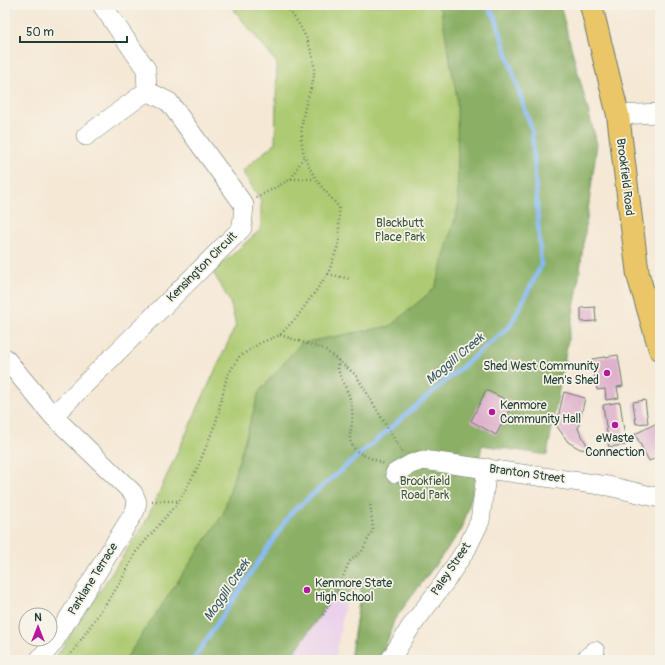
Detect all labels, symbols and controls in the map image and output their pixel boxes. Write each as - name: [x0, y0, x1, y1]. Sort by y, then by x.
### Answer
- scale bar: [20, 18, 127, 44]
- text: 50 m: [26, 25, 54, 40]
- street label: Brookfield Road: [613, 137, 637, 217]
- park label: Blackbutt Place Park: [375, 216, 425, 245]
- street label: Kensington Circuit: [164, 229, 240, 305]
- water label: Moggill Creek: [423, 329, 489, 388]
- place label: Shed West Community Men's Shed: [483, 359, 599, 388]
- marker: Shed West Community Men's Shed: [602, 368, 612, 378]
- place label: Kenmore Community Hall: [500, 398, 581, 427]
- marker: Kenmore Community Hall: [487, 407, 497, 417]
- marker: eWaste Connection: [610, 420, 620, 430]
- place label: eWaste Connection: [585, 431, 645, 460]
- street label: Branton Street: [488, 461, 566, 487]
- park label: Brookfield Road Park: [400, 474, 450, 503]
- street label: Paley Street: [428, 539, 474, 598]
- street label: Parklane Terrace: [65, 540, 121, 618]
- water label: Moggill Creek: [200, 555, 254, 624]
- place label: Kenmore State High School: [315, 576, 392, 605]
- marker: Kenmore State High School: [302, 585, 312, 595]
- north arrow: [18, 607, 58, 647]
- text: N: [34, 611, 42, 624]

